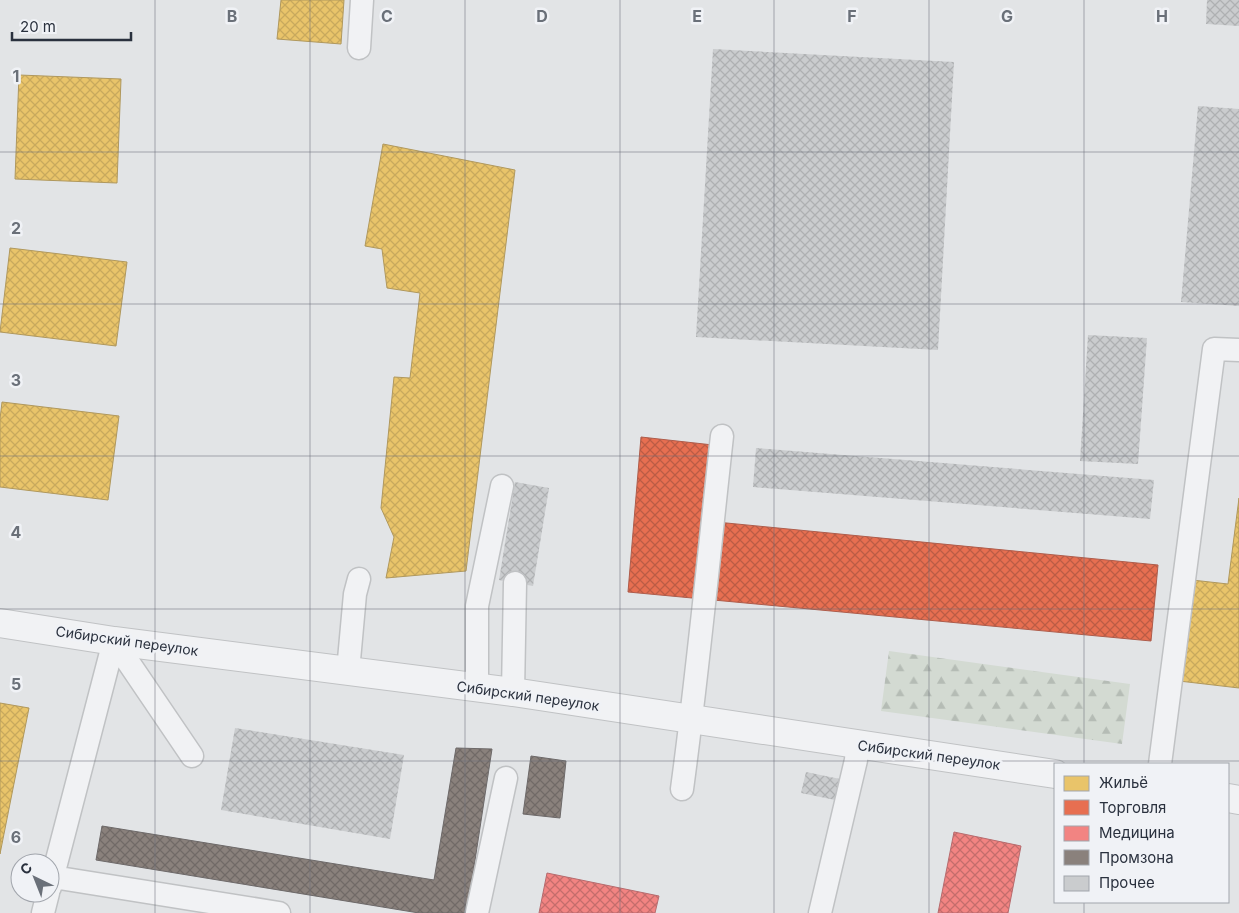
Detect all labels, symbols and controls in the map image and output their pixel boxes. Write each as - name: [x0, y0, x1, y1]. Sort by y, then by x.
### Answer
- text: B: [227, 6, 237, 26]
- text: C: [381, 6, 393, 26]
- text: D: [536, 6, 548, 26]
- text: E: [692, 6, 702, 26]
- text: F: [847, 6, 857, 26]
- text: G: [1001, 6, 1013, 26]
- text: H: [1156, 6, 1168, 26]
- scale bar: [12, 10, 131, 42]
- text: 20 m: [20, 17, 56, 36]
- text: 1: [13, 66, 19, 86]
- text: 2: [11, 218, 21, 238]
- text: 3: [11, 370, 21, 390]
- text: 4: [11, 522, 22, 542]
- street label: Сибирский переулок: [55, 622, 200, 659]
- text: 5: [11, 674, 21, 694]
- street label: Сибирский переулок: [456, 677, 601, 714]
- street label: Сибирский переулок: [857, 736, 1002, 773]
- legend: [1054, 763, 1229, 903]
- text: Жильё: [1099, 773, 1148, 792]
- text: Торговля: [1099, 798, 1166, 817]
- text: Медицина: [1099, 823, 1175, 842]
- text: 6: [11, 827, 21, 847]
- text: Промзона: [1099, 848, 1174, 867]
- north arrow: [10, 853, 60, 903]
- text: С: [16, 858, 35, 878]
- text: Прочее: [1099, 873, 1155, 892]

